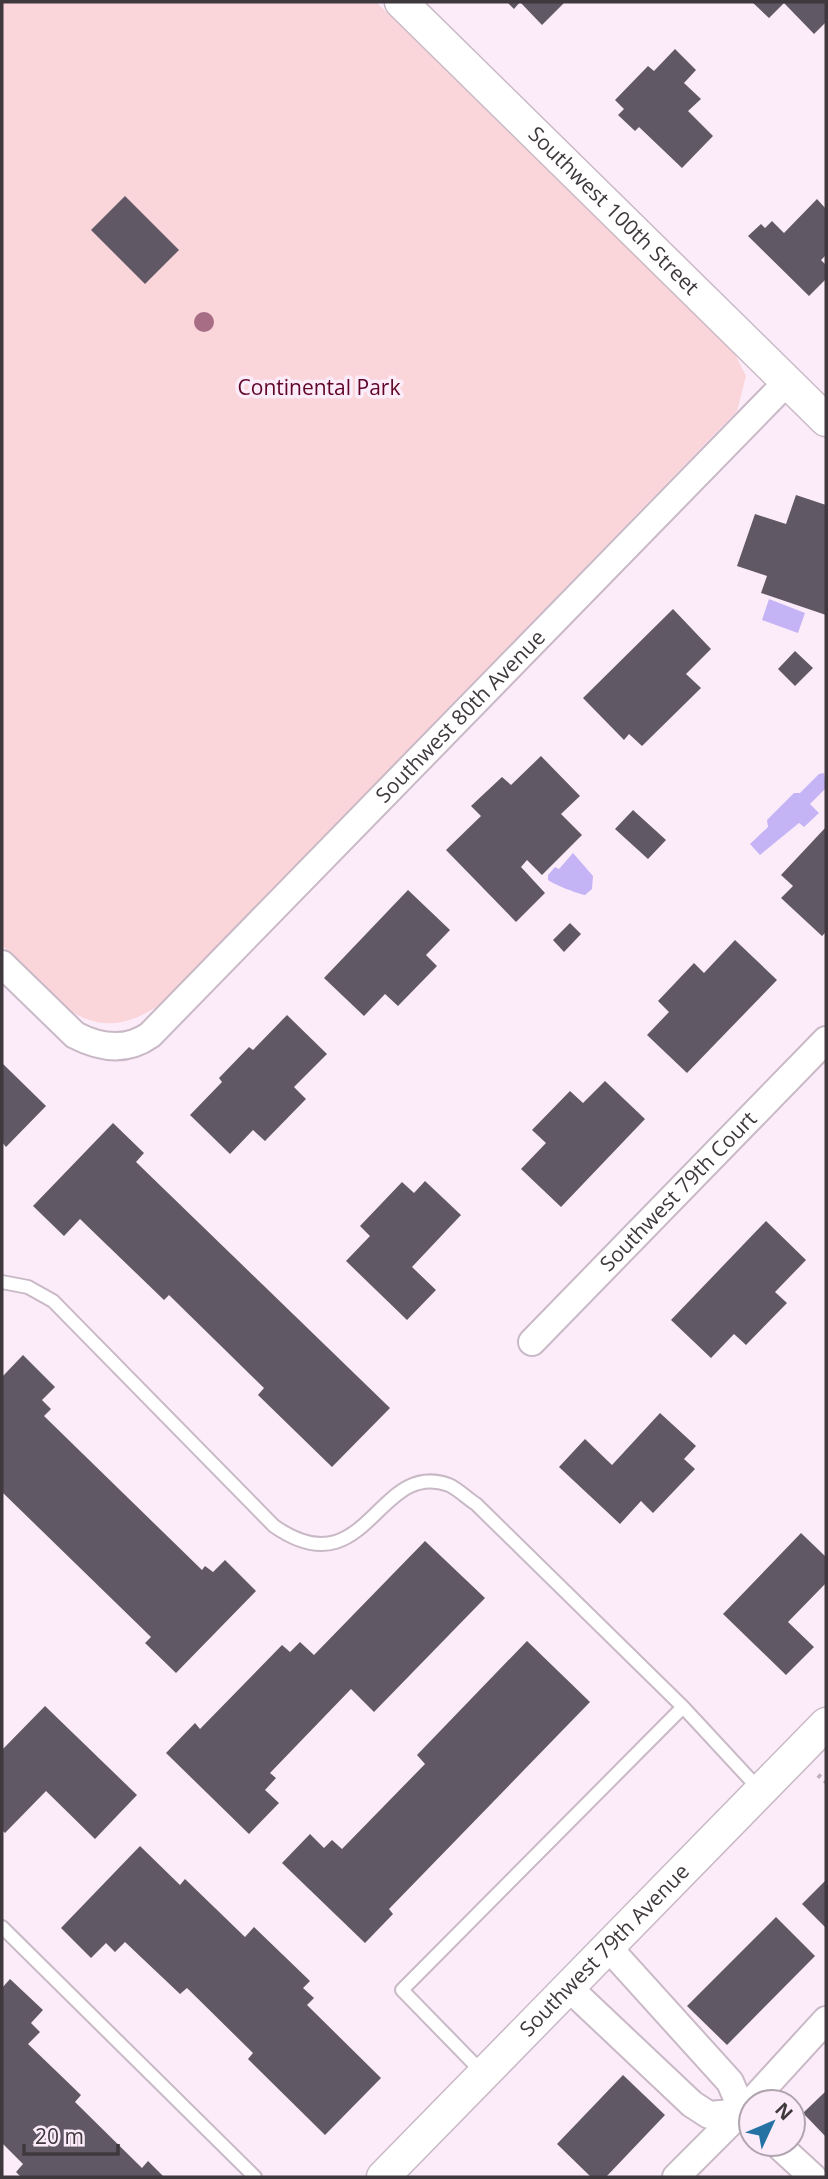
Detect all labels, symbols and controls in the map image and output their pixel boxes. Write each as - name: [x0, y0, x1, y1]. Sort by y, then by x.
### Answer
- street label: Southwest 100th Street: [523, 120, 706, 301]
- park label: Continental Park: [238, 373, 400, 401]
- street label: Southwest 80th Avenue: [369, 623, 551, 809]
- street label: Southwest 79th Court: [593, 1105, 762, 1277]
- street label: Southwest 79th Avenue: [513, 1857, 695, 2042]
- north arrow: [737, 2088, 807, 2158]
- text: N: [770, 2097, 799, 2126]
- scale bar: [24, 2112, 119, 2156]
- text: 20 m: [35, 2122, 84, 2150]

